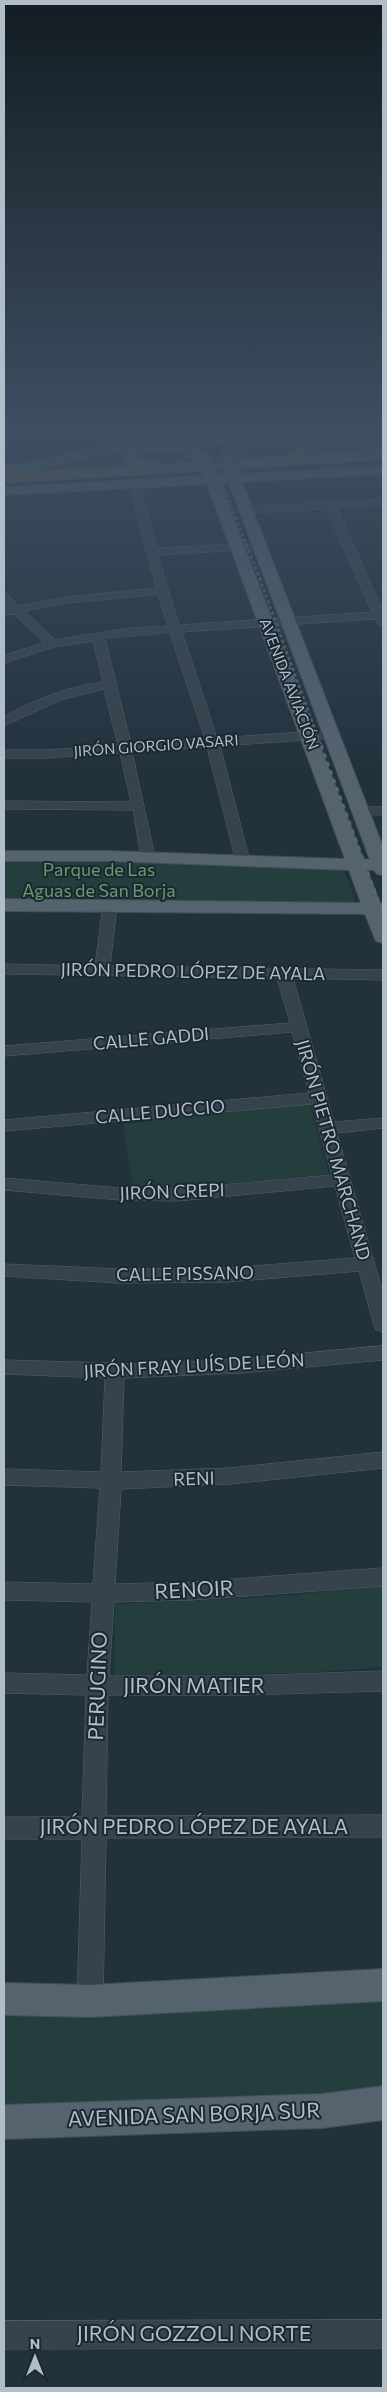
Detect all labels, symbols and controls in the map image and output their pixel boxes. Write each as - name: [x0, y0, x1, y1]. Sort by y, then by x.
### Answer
- street label: AVENIDA AVIACIÓN: [257, 615, 324, 752]
- street label: JIRÓN GIORGIO VASARI: [73, 729, 239, 760]
- park label: Parque de Las Aguas de San Borja: [22, 858, 176, 901]
- street label: JIRÓN PEDRO LÓPEZ DE AYALA: [61, 958, 326, 984]
- street label: CALLE GADDI: [92, 1022, 210, 1054]
- street label: JIRÓN PIETRO MARCHAND: [292, 1037, 376, 1263]
- street label: CALLE DUCCIO: [94, 1094, 226, 1128]
- street label: JIRÓN CREPI: [119, 1178, 225, 1204]
- street label: CALLE PISSANO: [116, 1261, 254, 1285]
- street label: JIRÓN FRAY LUÍS DE LEÓN: [83, 1348, 305, 1382]
- street label: RENI: [173, 1466, 215, 1490]
- street label: RENOIR: [154, 1574, 234, 1603]
- street label: PERUGINO: [82, 1631, 111, 1741]
- street label: JIRÓN MATIER: [123, 1672, 265, 1697]
- street label: JIRÓN PEDRO LÓPEZ DE AYALA: [40, 1813, 348, 1838]
- street label: AVENIDA SAN BORJA SUR: [67, 2097, 321, 2130]
- street label: JIRÓN GOZZOLI NORTE: [77, 2320, 311, 2345]
- north arrow: [10, 2332, 60, 2382]
- text: N: [30, 2335, 40, 2352]

